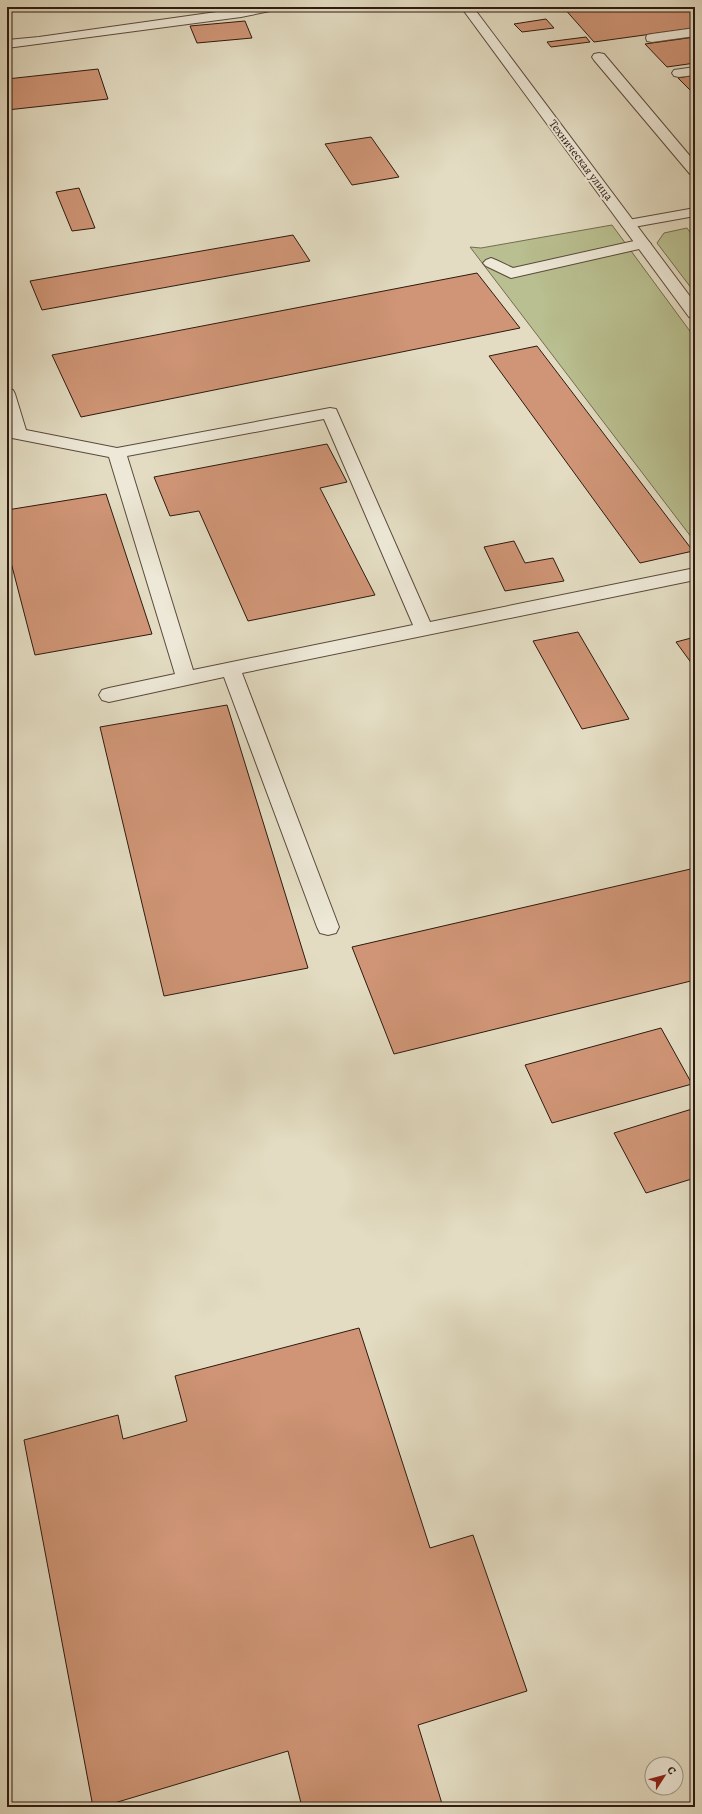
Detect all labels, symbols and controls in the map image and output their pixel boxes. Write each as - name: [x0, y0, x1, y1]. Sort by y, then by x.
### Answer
- street label: Техническая улица: [545, 116, 617, 204]
- north arrow: [644, 1756, 684, 1796]
- text: С: [664, 1763, 680, 1778]

